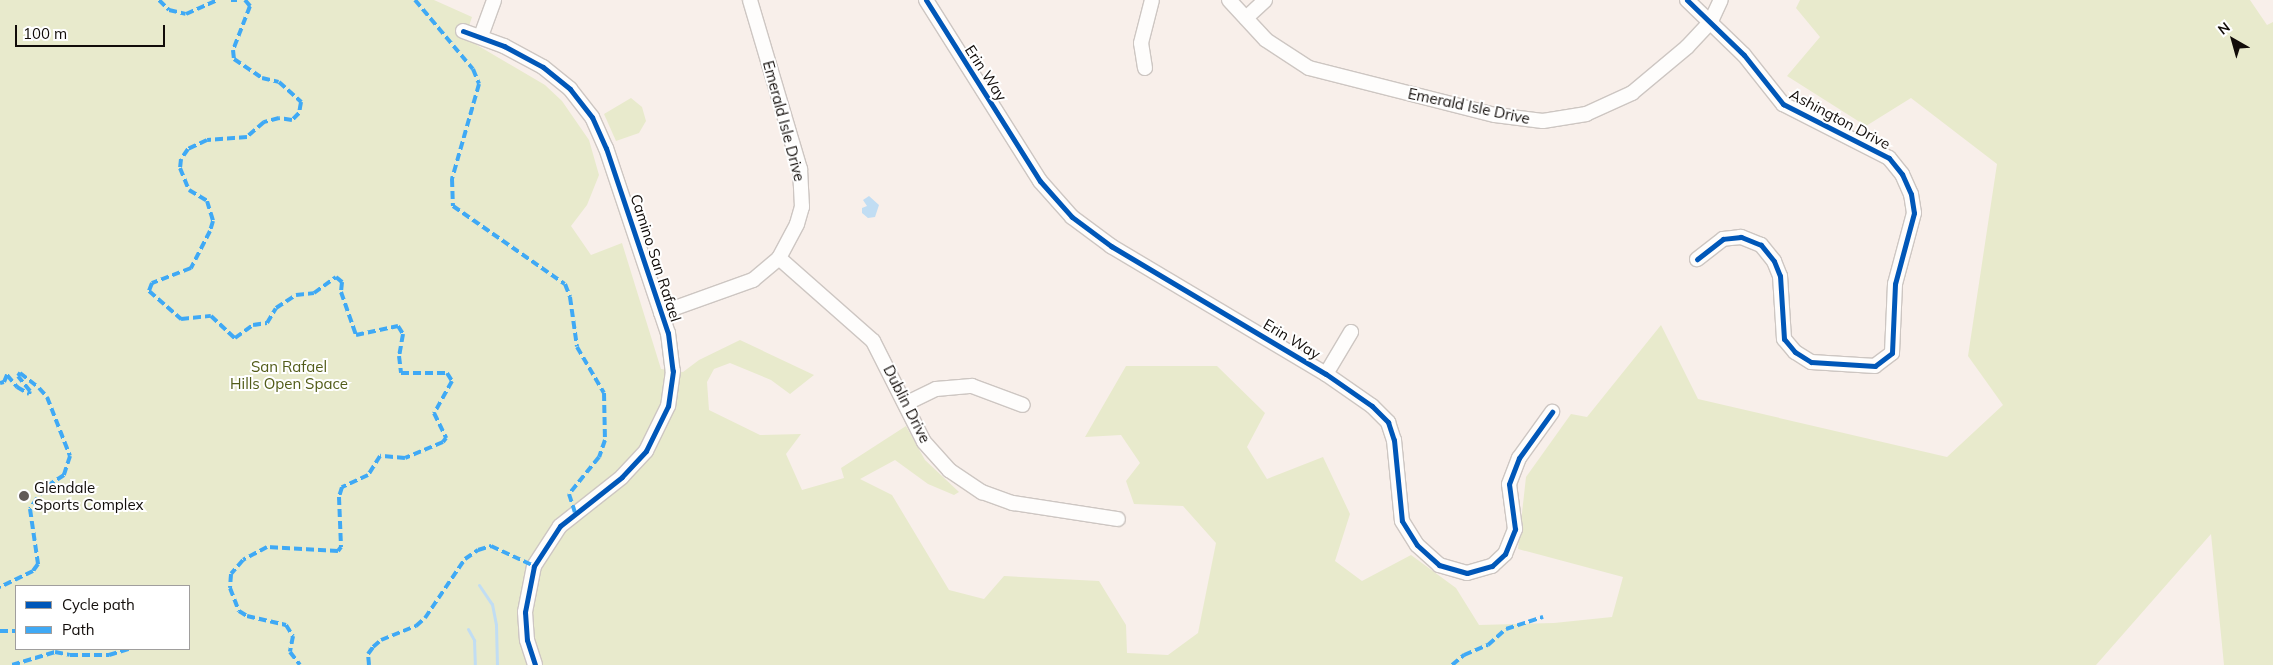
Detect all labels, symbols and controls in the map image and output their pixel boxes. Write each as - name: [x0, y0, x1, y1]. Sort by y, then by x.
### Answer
- scale bar: [18, 15, 168, 47]
- north arrow: [2208, 15, 2258, 65]
- text: N: [2214, 18, 2233, 39]
- text: 100 m: [23, 24, 67, 43]
- street label: Erin Way: [961, 42, 1011, 104]
- street label: Emerald Isle Drive: [759, 59, 809, 183]
- street label: Emerald Isle Drive: [1406, 84, 1532, 128]
- street label: Ashington Drive: [1787, 85, 1893, 153]
- street label: Camino San Rafael: [627, 192, 685, 324]
- street label: Erin Way: [1260, 315, 1324, 363]
- park label: San Rafael Hills Open Space: [230, 357, 348, 392]
- street label: Dublin Drive: [880, 362, 934, 446]
- place label: Glendale Sports Complex: [34, 478, 144, 513]
- marker: Glendale Sports Complex: [18, 490, 30, 502]
- legend: [15, 585, 190, 650]
- text: Cycle path: [62, 595, 135, 614]
- text: Path: [62, 620, 94, 639]

